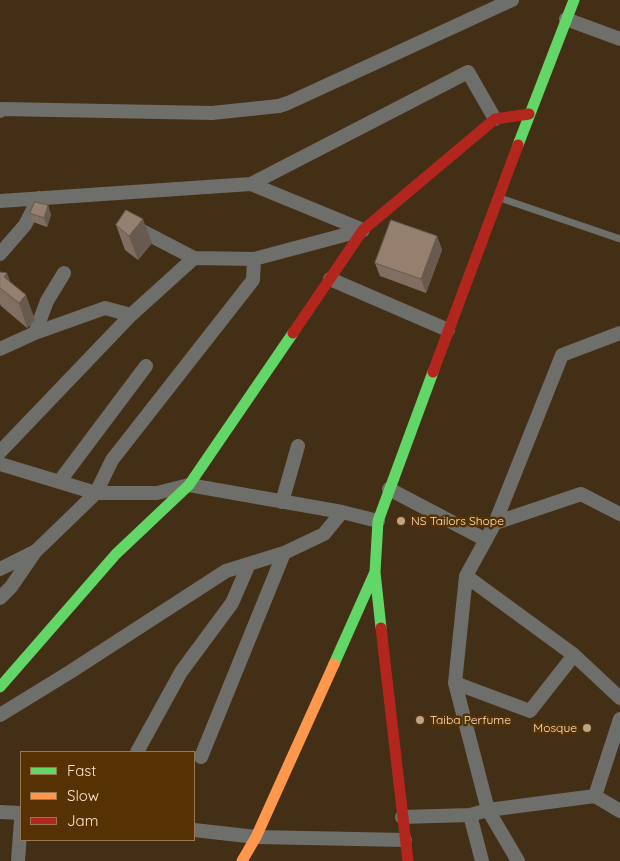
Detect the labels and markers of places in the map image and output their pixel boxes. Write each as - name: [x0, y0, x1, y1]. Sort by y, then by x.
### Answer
- place label: NS Tailors Shope: [411, 514, 504, 528]
- marker: NS Tailors Shope: [395, 515, 407, 527]
- place label: Taiba Perfume: [430, 713, 511, 727]
- marker: Taiba Perfume: [414, 714, 426, 726]
- place label: Mosque: [533, 721, 577, 735]
- marker: Mosque: [581, 722, 593, 734]

